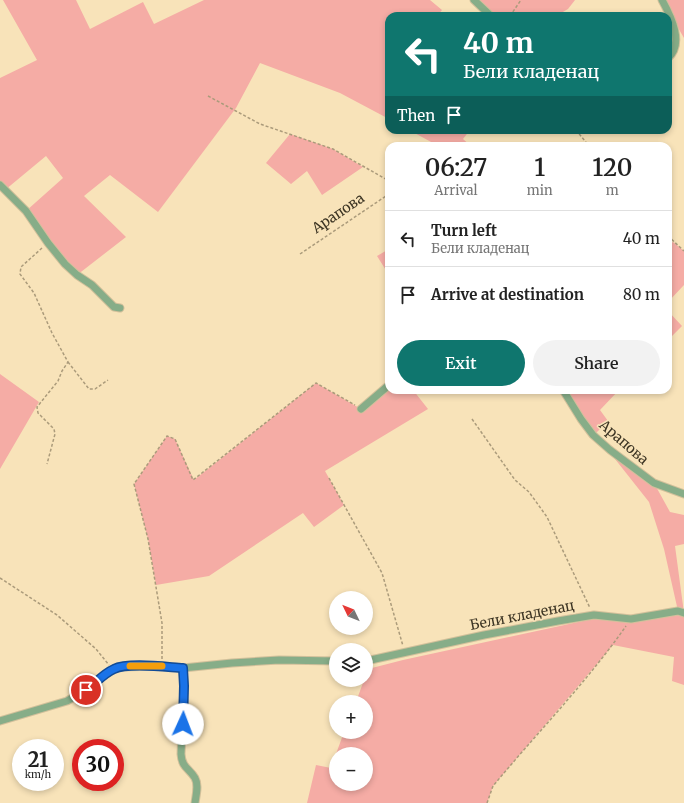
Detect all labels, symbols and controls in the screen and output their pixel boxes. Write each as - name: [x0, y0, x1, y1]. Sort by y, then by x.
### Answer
- text: 40 m: [463, 25, 534, 61]
- icon: left: [397, 28, 449, 80]
- text: Бели кладенац: [463, 60, 600, 83]
- icon: arrive: [443, 104, 465, 126]
- text: Then: [397, 106, 435, 125]
- text: 06:27: [425, 152, 487, 183]
- text: 1: [534, 152, 545, 183]
- text: 120: [592, 152, 632, 183]
- text: Arrival: [434, 182, 478, 199]
- text: min: [527, 182, 553, 199]
- text: m: [606, 182, 619, 199]
- street label: Арапова: [308, 189, 368, 238]
- text: Turn left: [431, 221, 497, 240]
- icon: left: [397, 228, 419, 250]
- text: 40 m: [623, 229, 660, 248]
- text: Бели кладенац: [431, 240, 530, 257]
- icon: arrive: [397, 284, 419, 306]
- text: Arrive at destination: [431, 285, 584, 304]
- text: 80 m: [623, 285, 660, 304]
- button: Exit: [397, 340, 525, 386]
- button: Share: [533, 340, 660, 386]
- street label: Арапова: [595, 415, 653, 469]
- north arrow: [329, 591, 373, 635]
- map controls: [329, 591, 373, 791]
- street label: Бели кладенац: [468, 596, 576, 634]
- button: layers: [329, 643, 373, 687]
- pin: [69, 673, 103, 707]
- icon: arrive: [75, 679, 97, 701]
- button: +: [329, 695, 373, 739]
- position arrow: [162, 703, 204, 745]
- speed limit sign: 30: [72, 739, 124, 791]
- text: 21: [28, 747, 48, 772]
- button: −: [329, 747, 373, 791]
- text: km/h: [25, 768, 51, 781]

